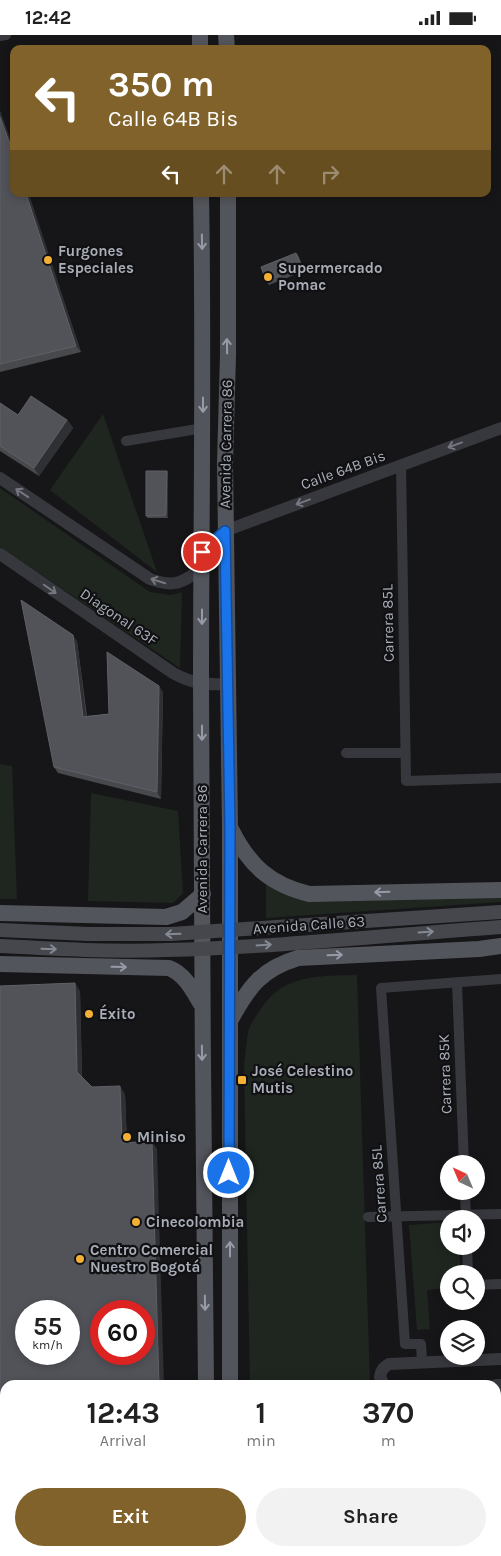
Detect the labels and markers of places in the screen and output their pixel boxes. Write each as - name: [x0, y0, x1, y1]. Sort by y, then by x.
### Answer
- place label: Furgones Especiales: [58, 242, 134, 277]
- marker: Furgones Especiales: [42, 254, 54, 266]
- place label: Supermercado Pomac: [278, 259, 382, 294]
- marker: Supermercado Pomac: [262, 271, 274, 283]
- pin: [181, 531, 223, 573]
- place label: Éxito: [99, 1004, 135, 1023]
- marker: Éxito: [83, 1008, 95, 1020]
- place label: José Celestino Mutis: [252, 1062, 353, 1097]
- marker: José Celestino Mutis: [236, 1074, 248, 1086]
- place label: Miniso: [137, 1128, 186, 1146]
- marker: Miniso: [121, 1131, 133, 1143]
- place label: Cinecolombia: [146, 1213, 244, 1231]
- marker: Cinecolombia: [130, 1216, 142, 1228]
- place label: Centro Comercial Nuestro Bogotá: [90, 1241, 213, 1276]
- marker: Centro Comercial Nuestro Bogotá: [74, 1253, 86, 1265]

